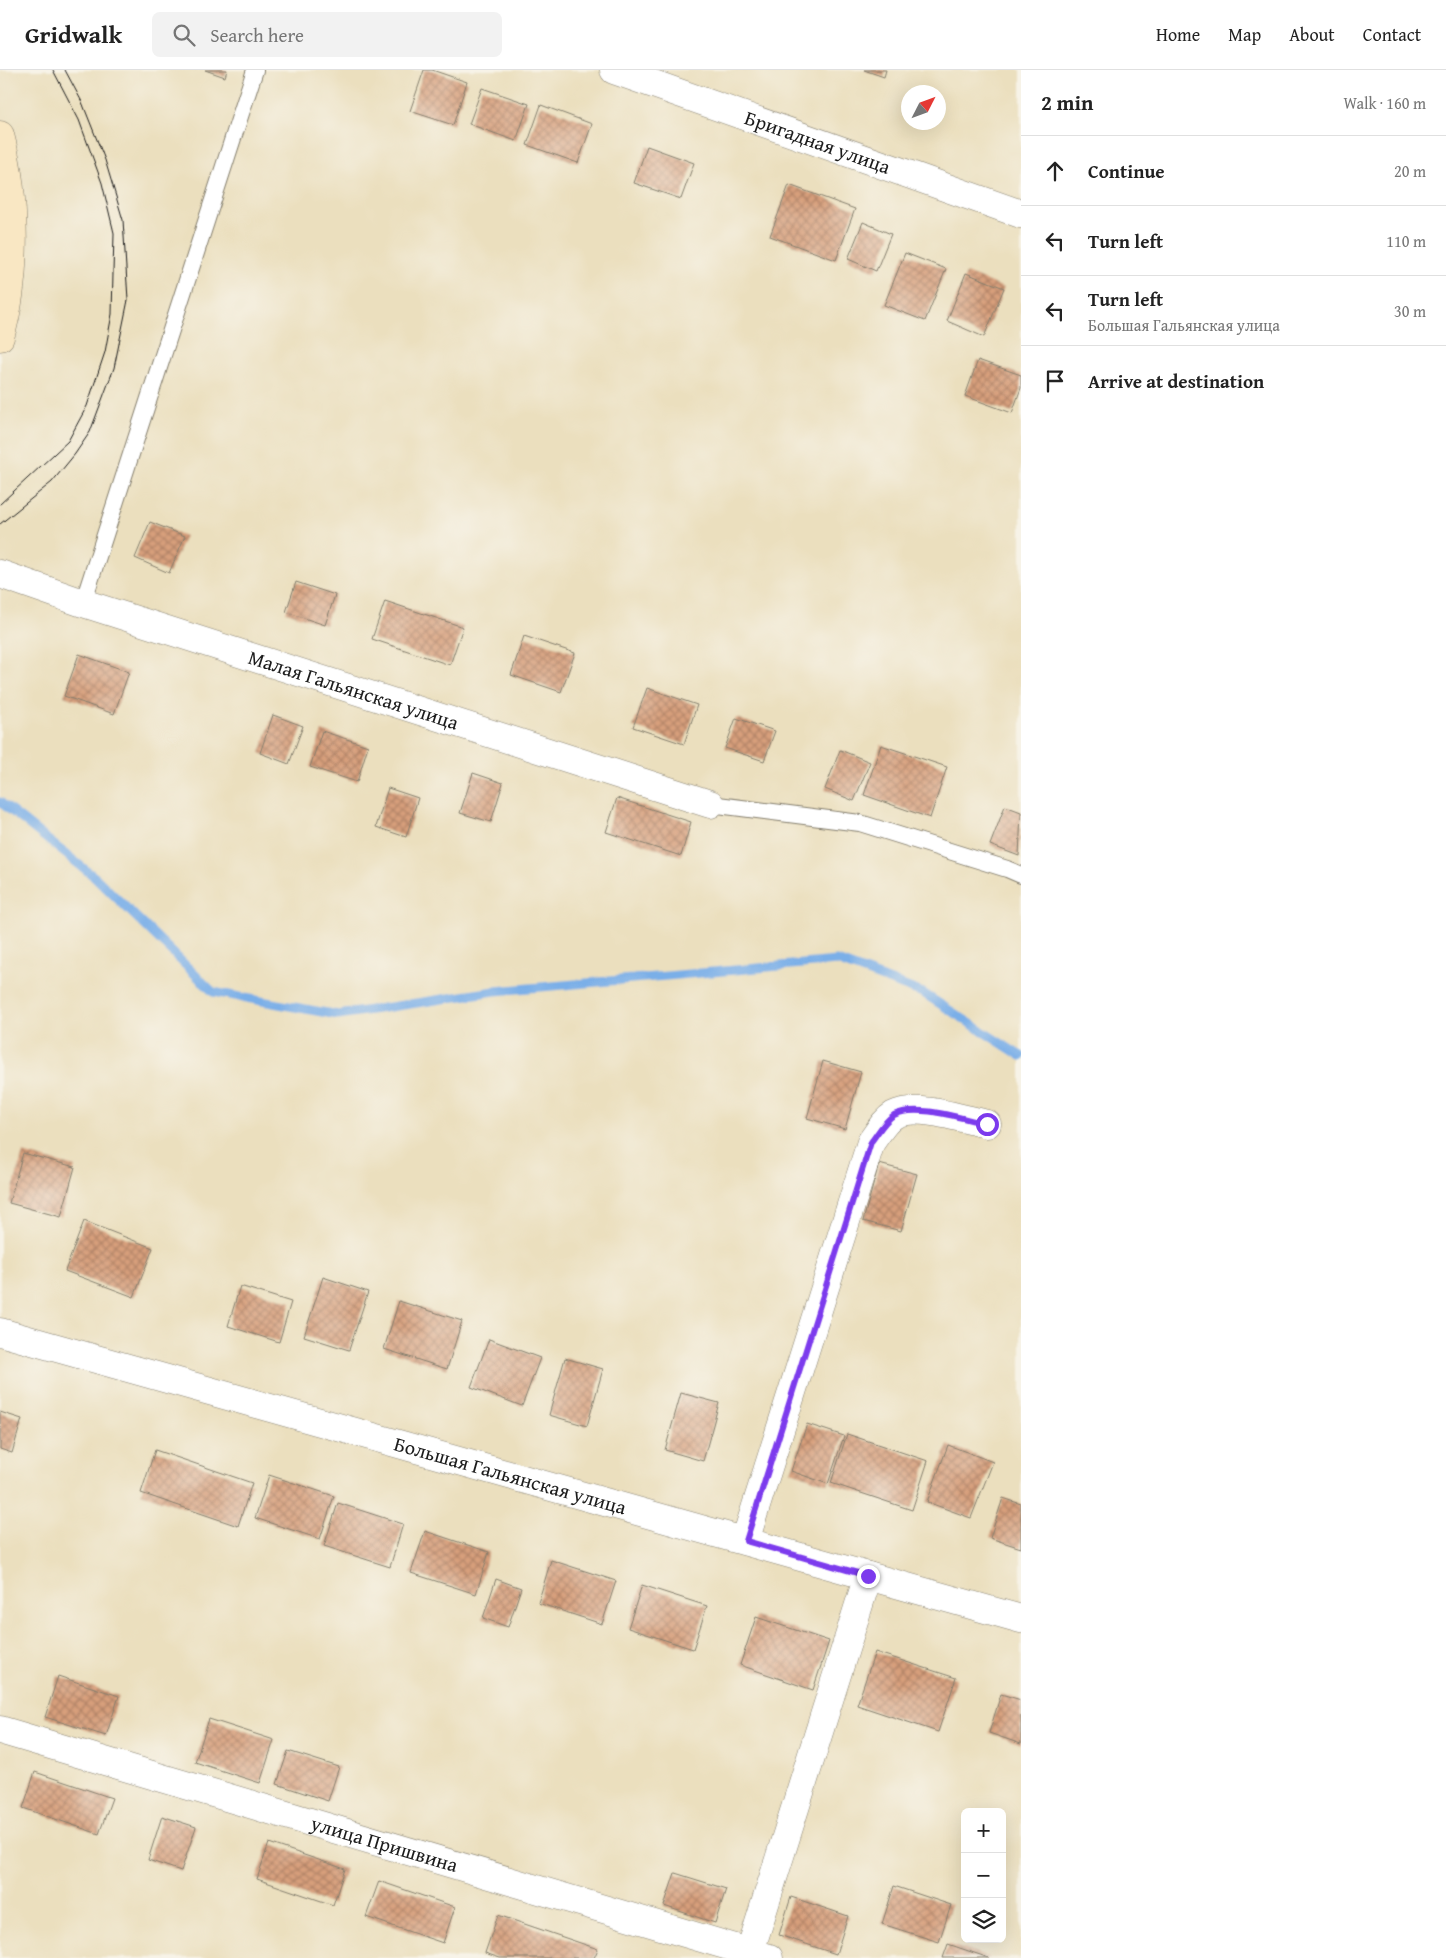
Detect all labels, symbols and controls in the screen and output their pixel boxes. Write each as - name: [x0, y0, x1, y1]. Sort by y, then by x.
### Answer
- search box: [152, 12, 502, 57]
- text: Gridwalk: [25, 17, 122, 52]
- icon: search: [170, 21, 198, 49]
- text: Search here: [210, 21, 304, 49]
- text: Home: [1156, 21, 1200, 48]
- text: Map: [1228, 21, 1261, 48]
- text: About: [1289, 21, 1335, 48]
- text: Contact: [1363, 21, 1421, 48]
- north arrow: [901, 85, 946, 130]
- text: 2 min: [1041, 87, 1093, 118]
- text: Walk · 160 m: [1343, 91, 1426, 115]
- street label: Бригадная улица: [741, 102, 895, 181]
- icon: ahead: [1041, 157, 1069, 185]
- text: Continue: [1088, 157, 1165, 185]
- text: 20 m: [1394, 159, 1426, 183]
- icon: left: [1041, 227, 1069, 255]
- text: Turn left: [1088, 227, 1163, 255]
- text: 110 m: [1386, 229, 1426, 253]
- text: Turn left: [1088, 285, 1163, 313]
- icon: left: [1041, 297, 1069, 325]
- text: 30 m: [1394, 299, 1426, 323]
- text: Большая Гальянская улица: [1088, 313, 1280, 337]
- icon: arrive: [1041, 367, 1069, 395]
- text: Arrive at destination: [1088, 367, 1264, 395]
- street label: Малая Гальянская улица: [245, 642, 463, 737]
- route start: [976, 1113, 999, 1136]
- street label: Большая Гальянская улица: [391, 1428, 630, 1522]
- route end: [857, 1565, 880, 1588]
- street label: улица Пришвина: [307, 1808, 462, 1879]
- map controls: [961, 1808, 1006, 1943]
- button: +: [961, 1808, 1006, 1853]
- button: −: [961, 1853, 1006, 1898]
- button: layers: [961, 1898, 1006, 1943]

